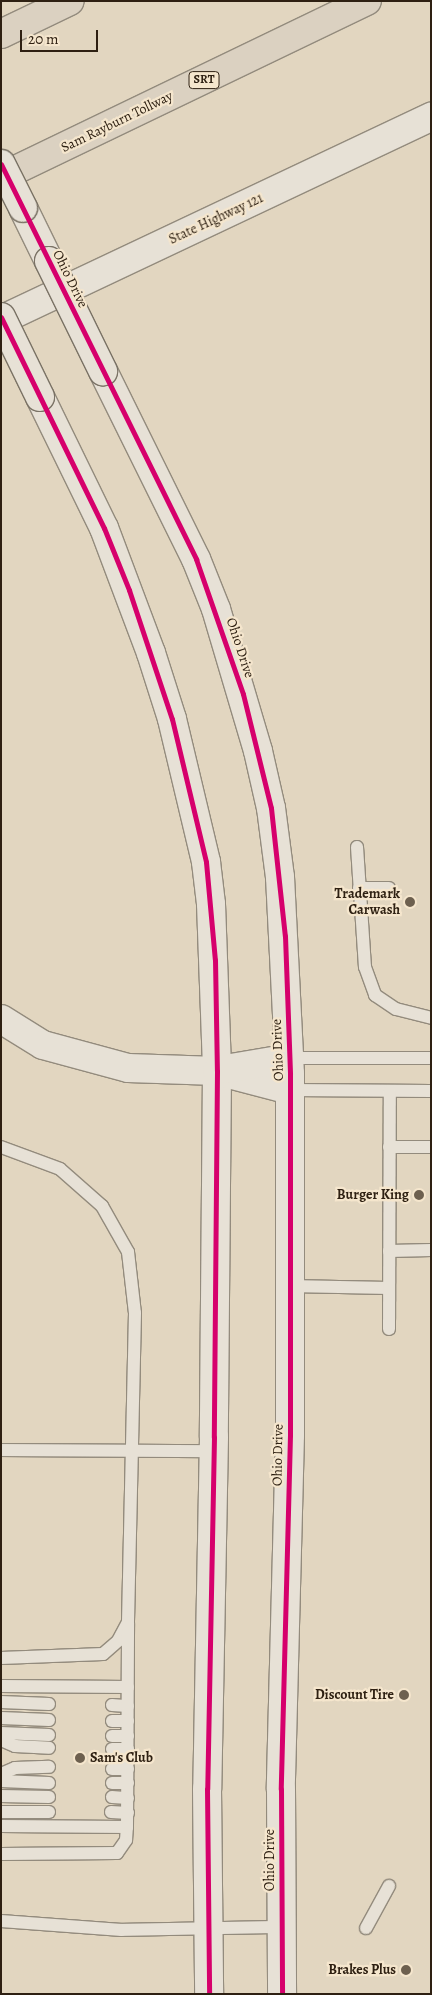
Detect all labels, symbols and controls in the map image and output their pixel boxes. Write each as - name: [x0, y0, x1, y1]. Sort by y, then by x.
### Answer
- scale bar: [22, 20, 100, 52]
- text: 20 m: [28, 29, 59, 49]
- road number: SRT: [188, 70, 220, 90]
- street label: Sam Rayburn Tollway: [58, 88, 176, 156]
- street label: State Highway 121: [166, 190, 266, 248]
- street label: Ohio Drive: [49, 247, 91, 311]
- street label: Ohio Drive: [222, 616, 258, 680]
- place label: Trademark Carwash: [335, 886, 400, 919]
- marker: Trademark Carwash: [404, 896, 416, 908]
- street label: Ohio Drive: [269, 1019, 287, 1081]
- place label: Burger King: [337, 1187, 409, 1203]
- marker: Burger King: [413, 1189, 425, 1201]
- street label: Ohio Drive: [269, 1424, 287, 1486]
- place label: Discount Tire: [315, 1687, 394, 1703]
- marker: Discount Tire: [398, 1689, 410, 1701]
- place label: Sam's Club: [90, 1750, 153, 1766]
- marker: Sam's Club: [74, 1752, 86, 1764]
- street label: Ohio Drive: [262, 1829, 278, 1891]
- place label: Brakes Plus: [328, 1962, 396, 1978]
- marker: Brakes Plus: [400, 1964, 412, 1976]

